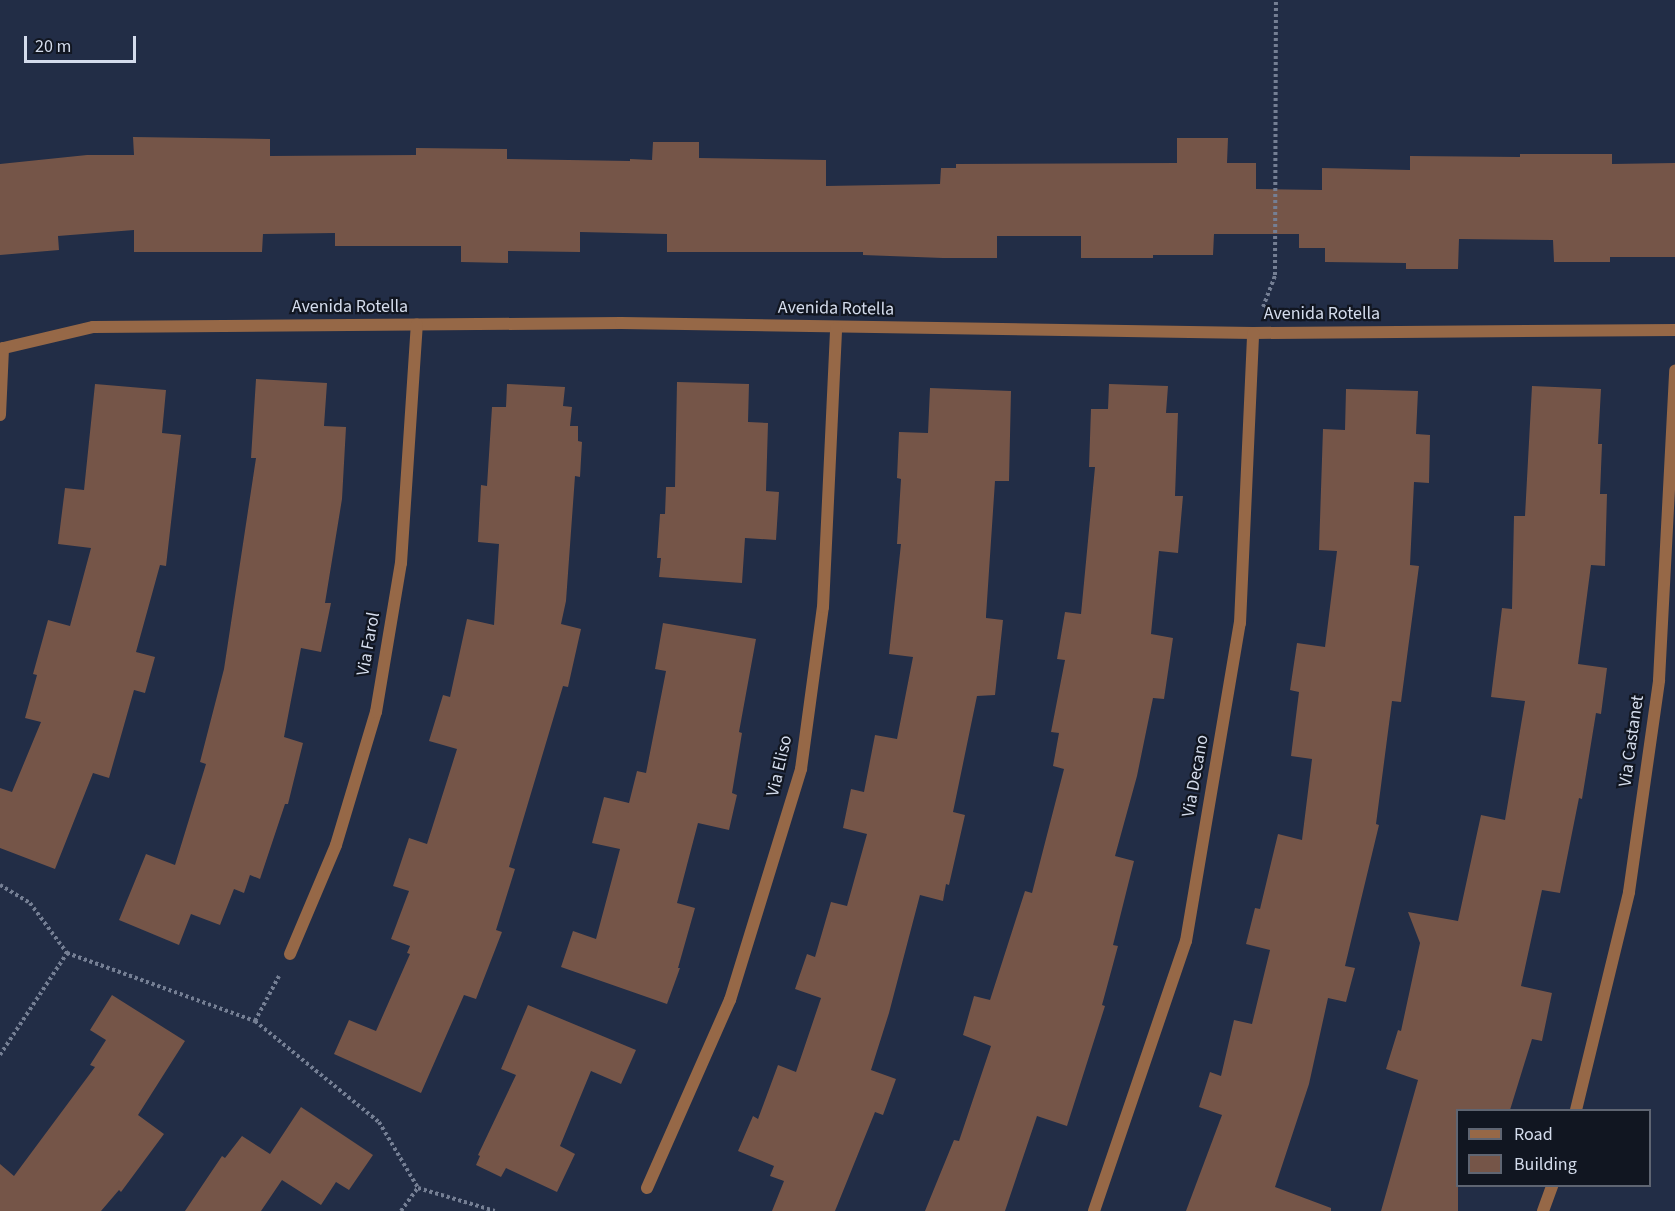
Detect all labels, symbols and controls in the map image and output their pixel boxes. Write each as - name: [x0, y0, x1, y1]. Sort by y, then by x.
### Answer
- scale bar: [27, 24, 140, 62]
- text: 20 m: [35, 34, 71, 59]
- street label: Avenida Rotella: [292, 296, 408, 318]
- street label: Avenida Rotella: [778, 297, 894, 321]
- street label: Avenida Rotella: [1264, 303, 1380, 325]
- street label: Via Farol: [353, 611, 385, 677]
- street label: Via Castanet: [1615, 694, 1649, 788]
- street label: Via Eliso: [762, 733, 798, 799]
- street label: Via Decano: [1178, 733, 1214, 819]
- legend: [1456, 1109, 1651, 1187]
- text: Road: [1514, 1122, 1553, 1147]
- text: Building: [1514, 1152, 1577, 1177]

